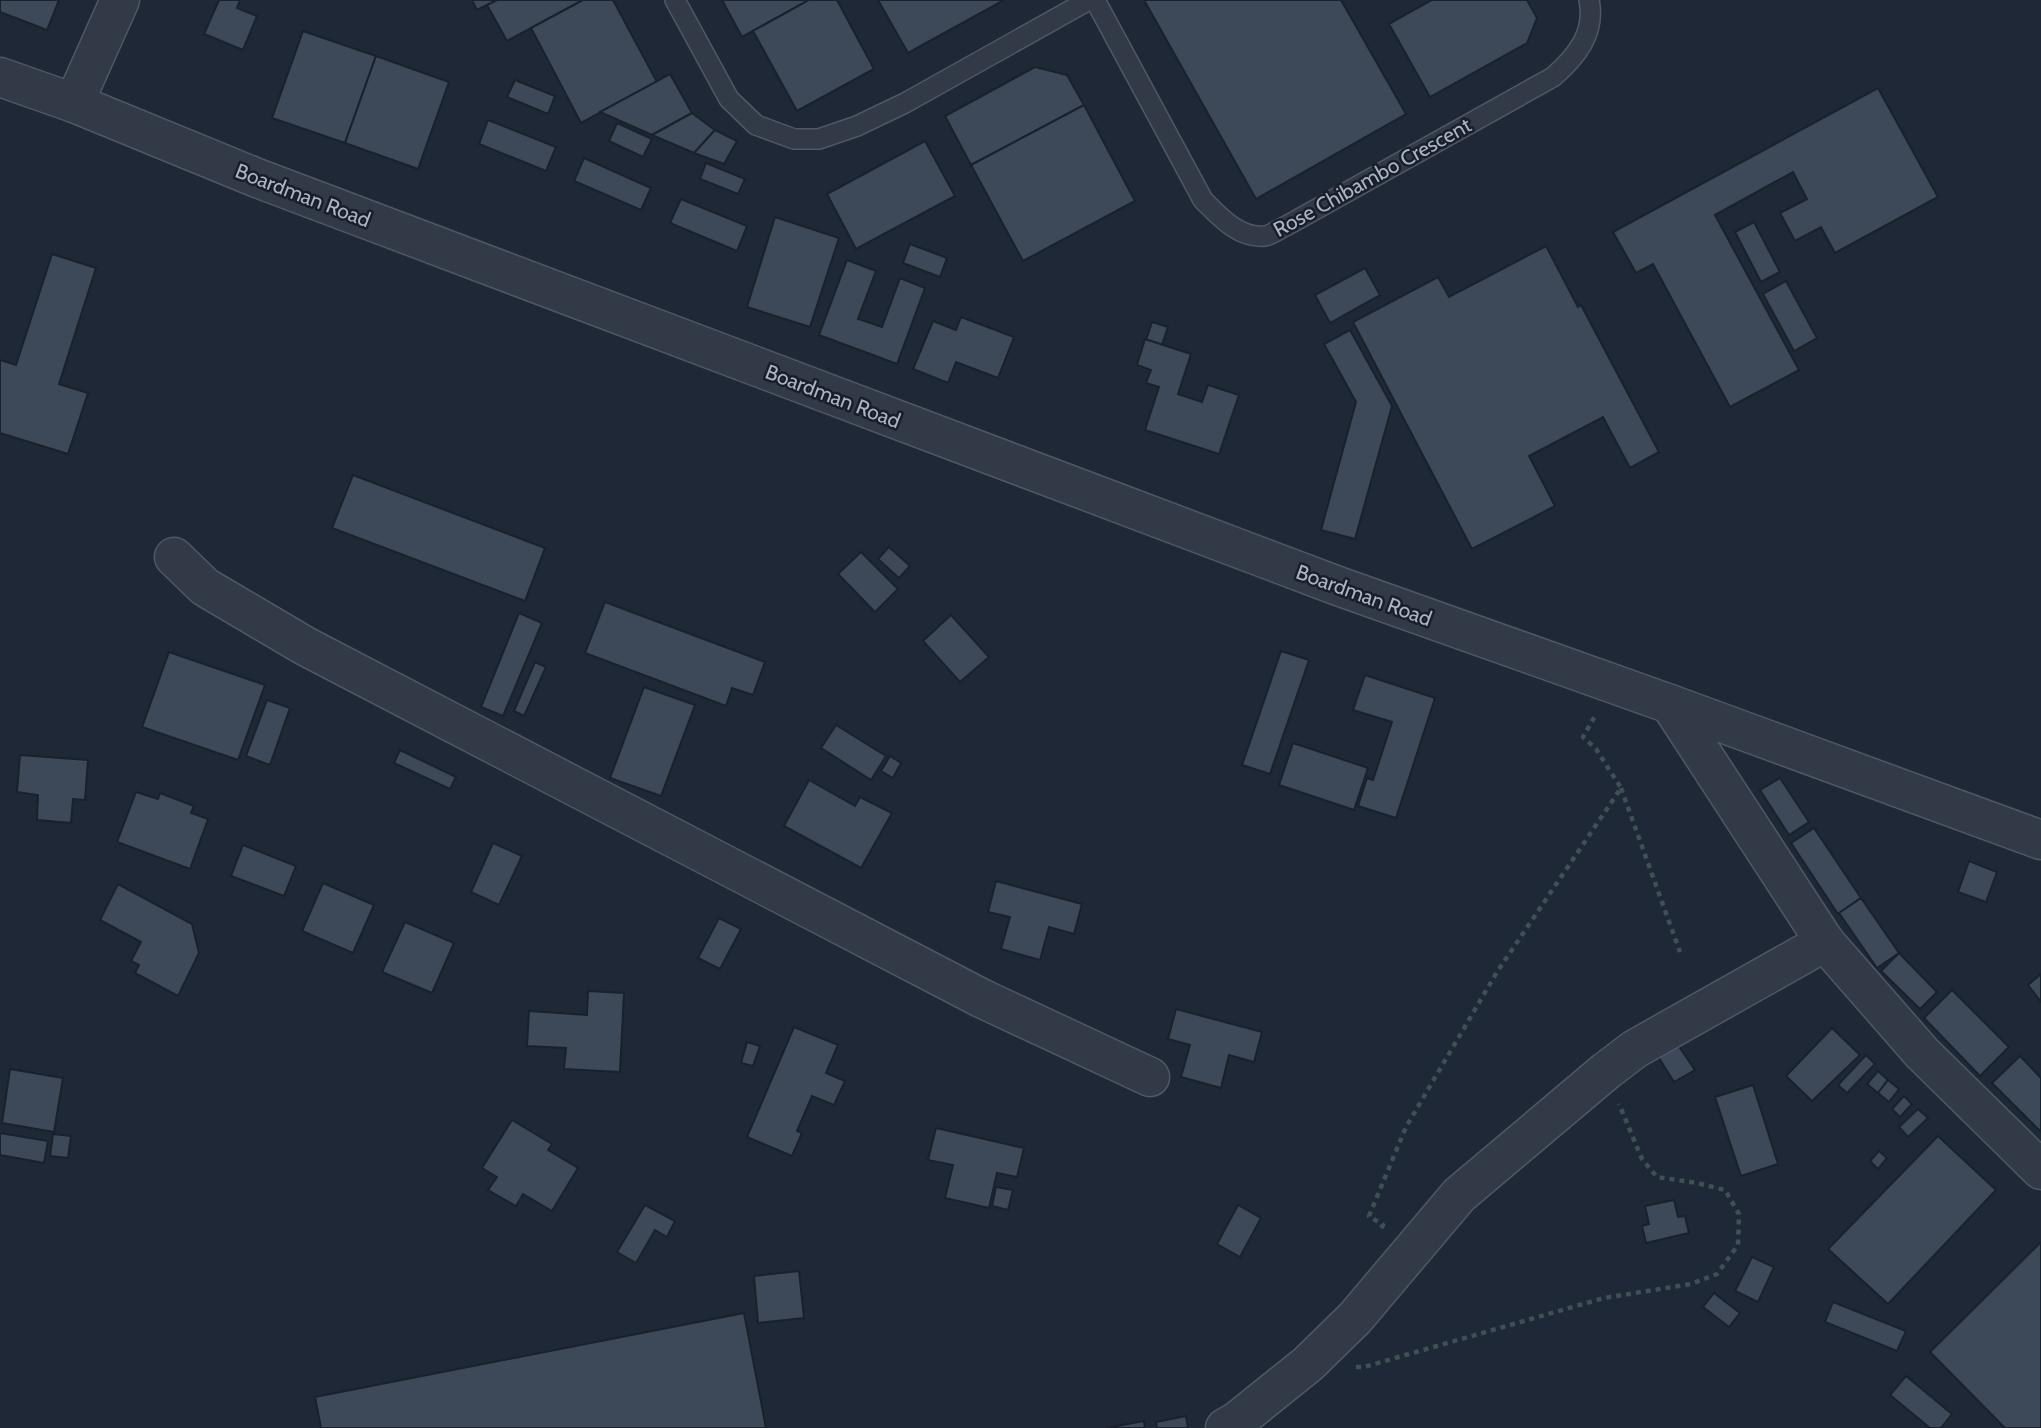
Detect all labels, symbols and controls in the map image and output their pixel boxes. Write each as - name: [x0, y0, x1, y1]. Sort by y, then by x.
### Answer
- street label: Rose Chibambo Crescent: [1269, 112, 1475, 242]
- street label: Boardman Road: [232, 158, 374, 232]
- street label: Boardman Road: [762, 359, 904, 433]
- street label: Boardman Road: [1293, 559, 1435, 631]

